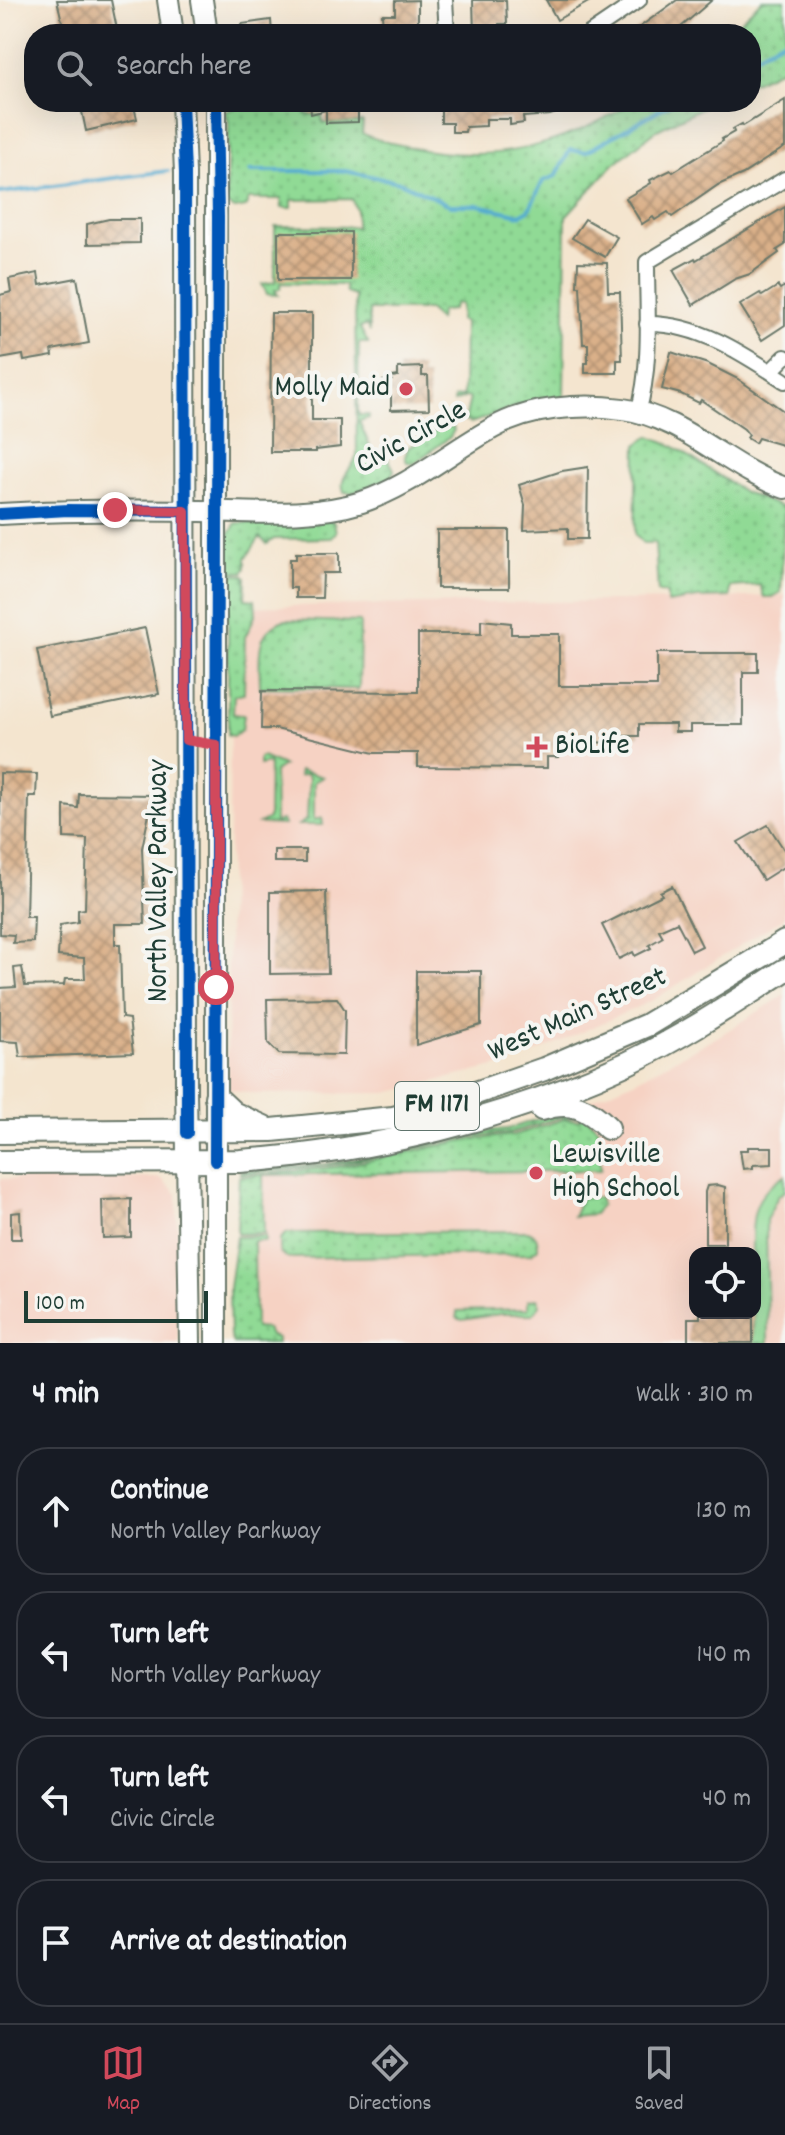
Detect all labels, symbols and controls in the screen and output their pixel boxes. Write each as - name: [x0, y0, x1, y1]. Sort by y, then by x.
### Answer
- search box: [24, 24, 761, 112]
- icon: search: [52, 46, 96, 90]
- text: Search here: [116, 47, 252, 90]
- place label: Molly Maid: [275, 368, 390, 411]
- marker: Molly Maid: [397, 380, 415, 398]
- street label: Civic Circle: [349, 391, 475, 487]
- route end: [97, 492, 133, 528]
- place label: BioLife: [555, 726, 630, 769]
- marker: BioLife: [526, 736, 548, 758]
- street label: North Valley Parkway: [139, 759, 182, 1002]
- street label: West Main Street: [482, 957, 674, 1075]
- route start: [198, 969, 234, 1005]
- road number: FM 1171: [395, 1082, 479, 1130]
- place label: Lewisville High School: [552, 1135, 679, 1212]
- marker: Lewisville High School: [527, 1164, 545, 1182]
- map controls: [689, 1247, 761, 1319]
- button: locate: [689, 1247, 761, 1319]
- scale bar: [24, 1287, 208, 1323]
- text: 100 m: [36, 1289, 85, 1320]
- text: 4 min: [32, 1371, 99, 1420]
- text: Walk · 310 m: [636, 1377, 753, 1414]
- text: Continue: [110, 1471, 209, 1514]
- icon: ahead: [34, 1489, 78, 1533]
- text: 130 m: [696, 1493, 751, 1530]
- text: North Valley Parkway: [110, 1514, 320, 1551]
- text: Turn left: [110, 1615, 209, 1658]
- icon: left: [34, 1633, 78, 1677]
- text: 140 m: [697, 1637, 751, 1674]
- text: North Valley Parkway: [110, 1658, 320, 1695]
- text: Turn left: [110, 1759, 209, 1802]
- icon: left: [34, 1777, 78, 1821]
- text: 40 m: [702, 1781, 751, 1818]
- text: Civic Circle: [110, 1802, 215, 1839]
- icon: arrive: [34, 1921, 78, 1965]
- text: Arrive at destination: [110, 1922, 347, 1965]
- tab: Map: [101, 2041, 145, 2120]
- tab: Directions: [348, 2041, 432, 2120]
- tab: Saved: [634, 2041, 684, 2120]

